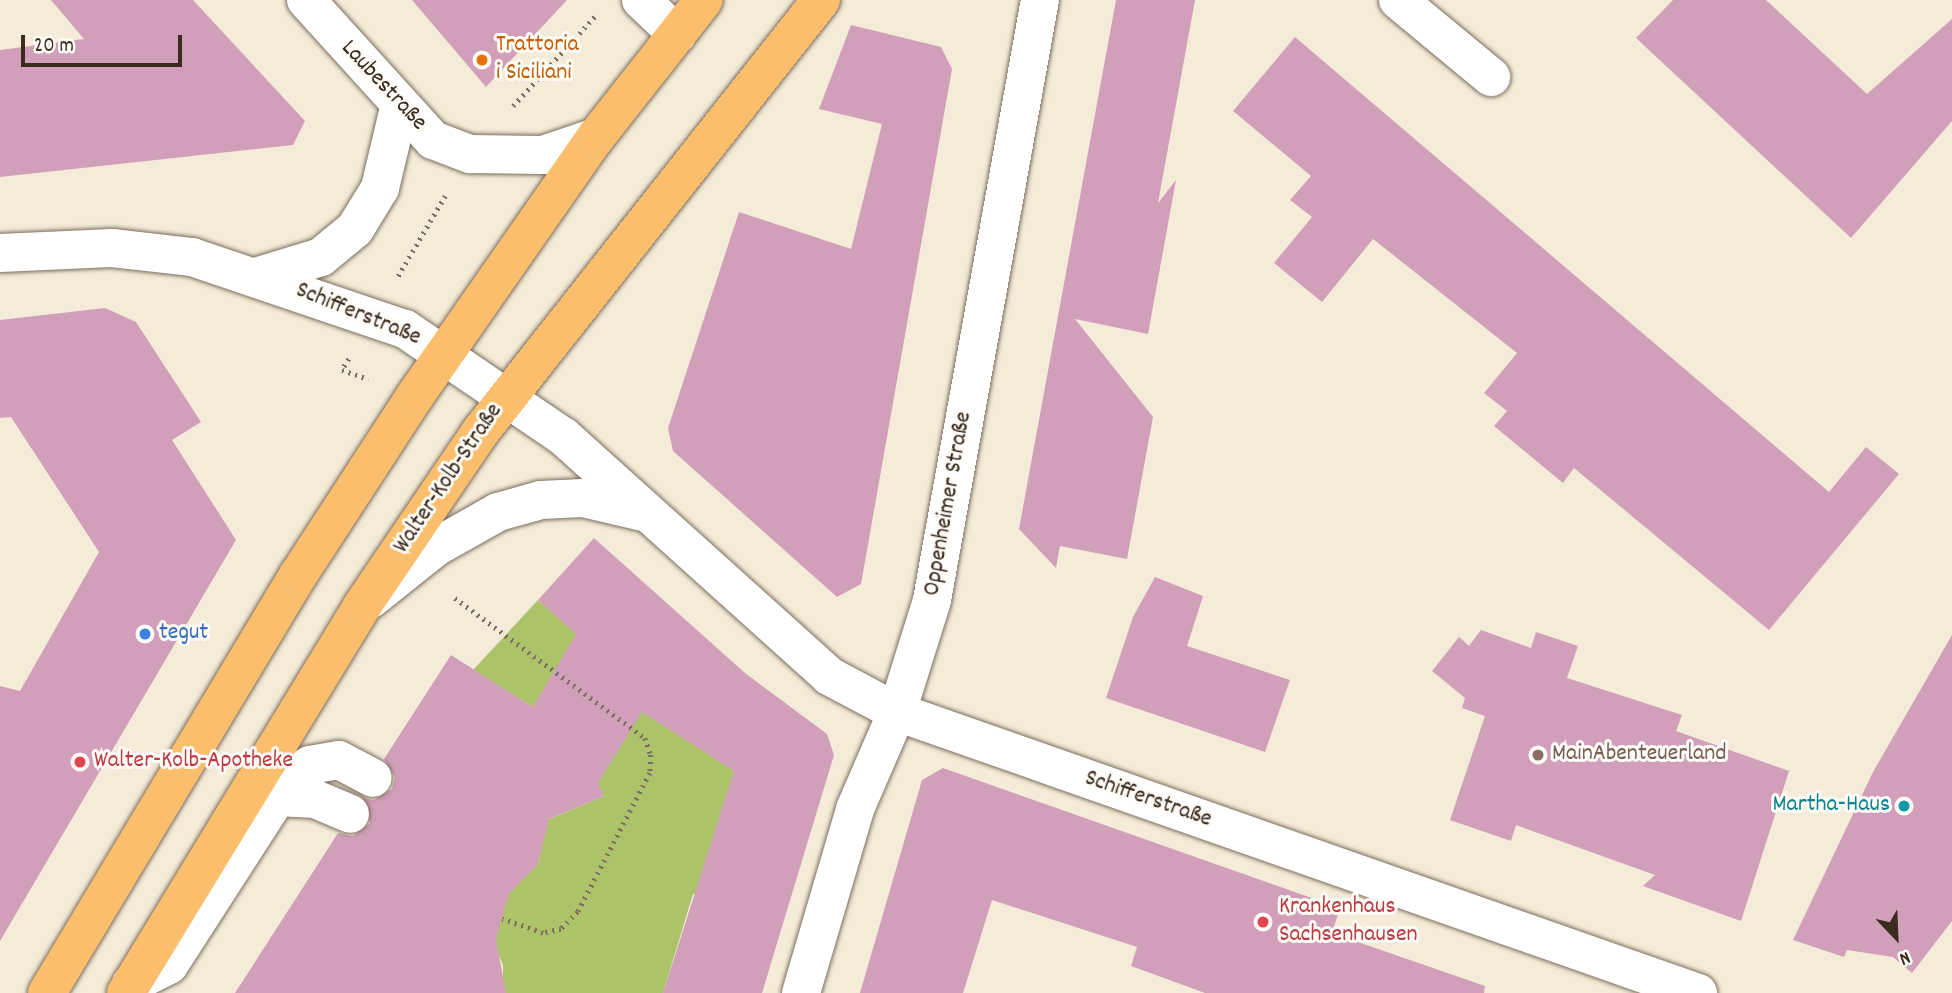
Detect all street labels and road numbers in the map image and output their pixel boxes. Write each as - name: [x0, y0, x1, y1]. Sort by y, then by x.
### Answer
- street label: Laubestraße: [334, 35, 432, 137]
- street label: Schifferstraße: [291, 277, 425, 353]
- street label: Walter-Kolb-Straße: [388, 398, 510, 560]
- street label: Oppenheimer Straße: [919, 410, 979, 598]
- street label: Schifferstraße: [1081, 765, 1215, 835]

